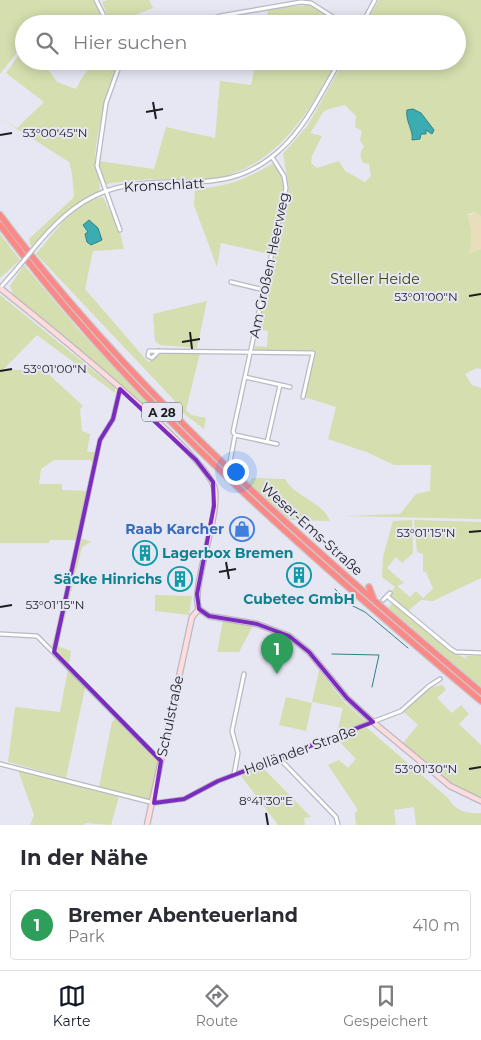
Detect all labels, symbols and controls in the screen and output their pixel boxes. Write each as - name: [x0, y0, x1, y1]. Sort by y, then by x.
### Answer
- search box: [15, 15, 466, 70]
- icon: search: [33, 29, 61, 57]
- text: Hier suchen: [73, 31, 187, 54]
- text: 53°00'45"N: [22, 125, 88, 140]
- street label: Kronschlatt: [123, 174, 205, 196]
- street label: Am Großen Heerweg: [245, 190, 293, 340]
- park label: Steller Heide: [330, 270, 420, 288]
- text: 53°01'00"N: [394, 289, 458, 304]
- text: 53°01'00"N: [23, 361, 87, 376]
- road number: A 28: [142, 402, 182, 422]
- your location: [223, 459, 249, 485]
- street label: Weser-Ems-Straße: [257, 479, 367, 579]
- shop icon: Raab Karcher: [229, 516, 255, 542]
- place label: Raab Karcher: [125, 520, 224, 538]
- text: 53°01'15"N: [396, 525, 456, 540]
- building icon: Lagerbox Bremen: [132, 540, 158, 566]
- place label: Lagerbox Bremen: [162, 544, 293, 562]
- building icon: Cubetec GmbH: [286, 562, 312, 588]
- building icon: Säcke Hinrichs: [167, 566, 193, 592]
- place label: Säcke Hinrichs: [54, 570, 163, 588]
- place label: Cubetec GmbH: [243, 590, 355, 608]
- text: 53°01'15"N: [25, 597, 85, 612]
- pin: 1: [261, 633, 293, 674]
- street label: Schulstraße: [153, 674, 187, 758]
- street label: Holländer Straße: [241, 721, 359, 779]
- text: 53°01'30"N: [395, 761, 457, 776]
- text: 8°41'30"E: [239, 793, 293, 808]
- text: In der Nähe: [20, 845, 148, 870]
- text: Bremer Abenteuerland: [68, 904, 298, 927]
- text: 1: [34, 916, 40, 935]
- text: 410 m: [412, 916, 460, 935]
- text: Park: [68, 927, 105, 946]
- tab: Karte: [53, 982, 90, 1030]
- tab: Route: [196, 982, 238, 1030]
- tab: Gespeichert: [343, 982, 428, 1030]

